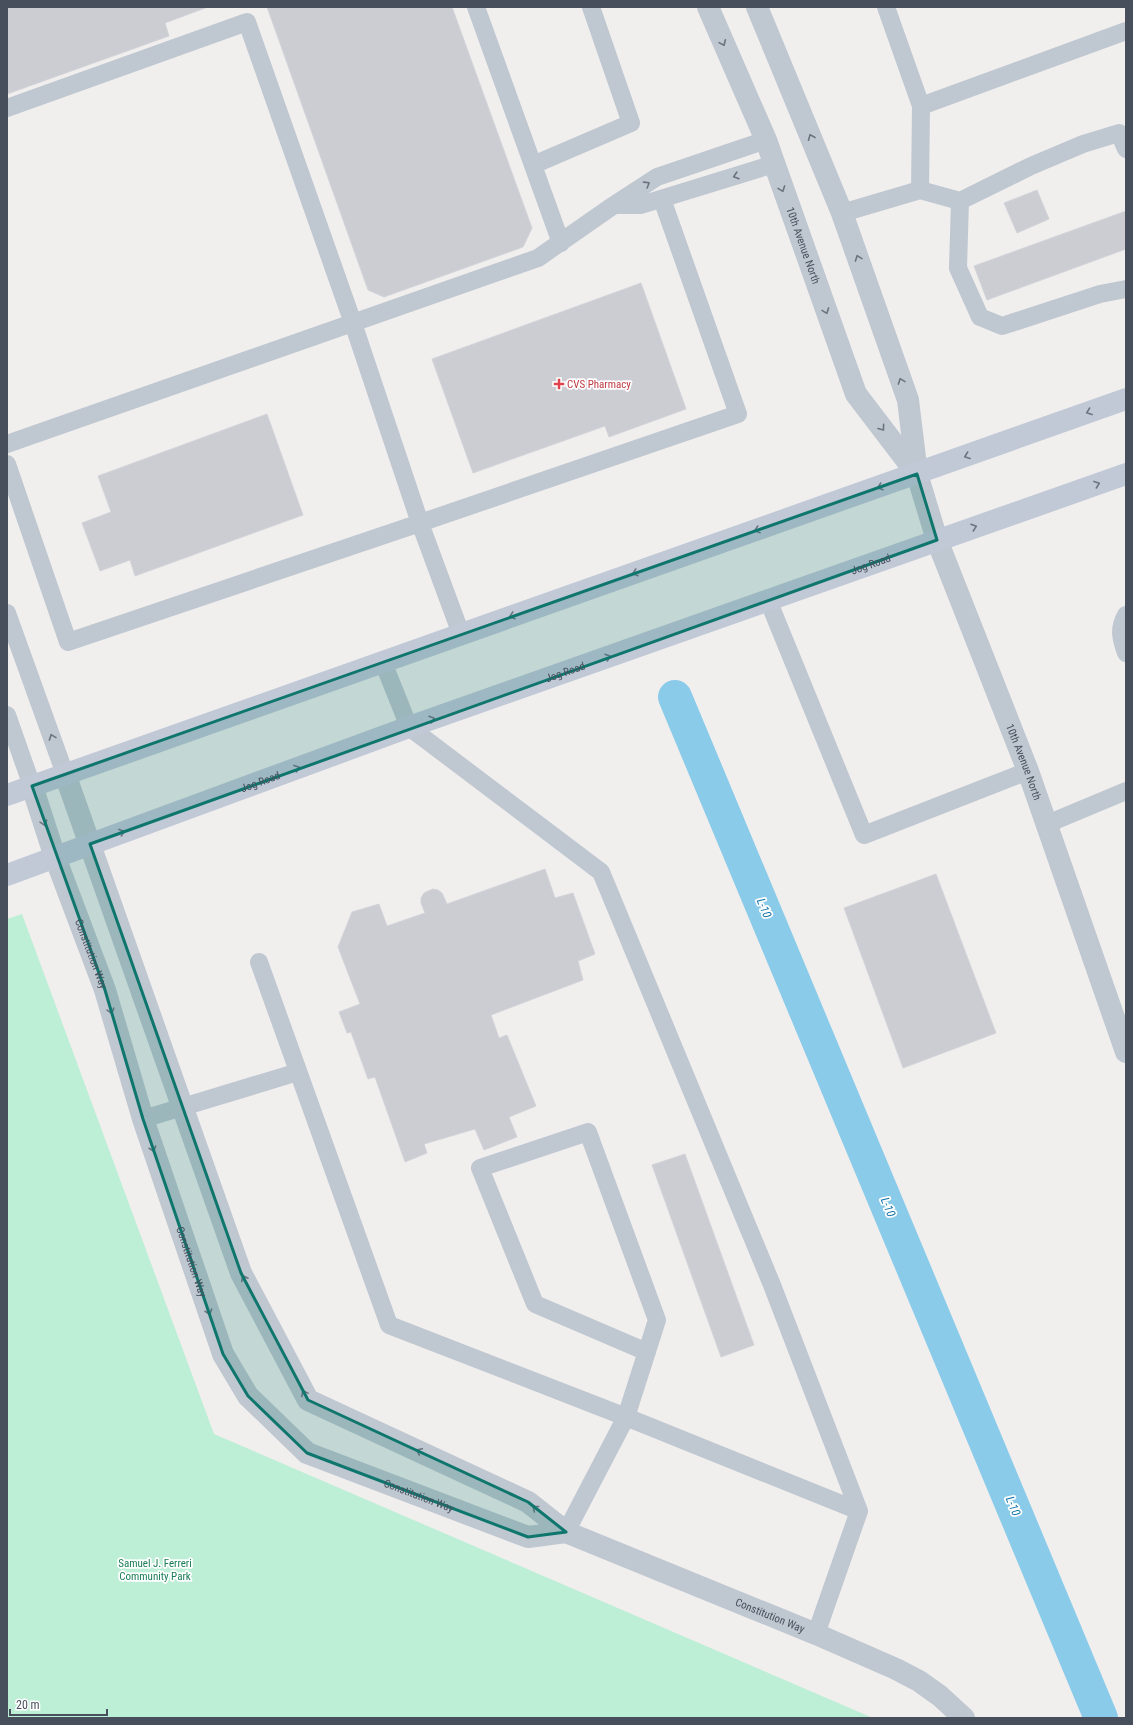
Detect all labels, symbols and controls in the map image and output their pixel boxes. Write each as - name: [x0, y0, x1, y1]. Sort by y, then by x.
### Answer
- one-way arrow: [718, 38, 726, 46]
- one-way arrow: [808, 133, 816, 140]
- one-way arrow: [733, 171, 740, 180]
- one-way arrow: [643, 181, 650, 189]
- one-way arrow: [778, 186, 786, 193]
- street label: 10th Avenue North: [784, 205, 823, 286]
- one-way arrow: [854, 255, 862, 262]
- one-way arrow: [822, 308, 830, 315]
- one-way arrow: [897, 377, 906, 384]
- place label: CVS Pharmacy: [567, 378, 631, 391]
- marker: CVS Pharmacy: [554, 379, 564, 389]
- one-way arrow: [1086, 407, 1093, 416]
- one-way arrow: [877, 423, 884, 430]
- one-way arrow: [963, 451, 970, 459]
- one-way arrow: [1093, 480, 1100, 489]
- one-way arrow: [876, 482, 883, 490]
- one-way arrow: [971, 523, 978, 532]
- one-way arrow: [754, 525, 761, 533]
- street label: Jog Road: [849, 551, 892, 577]
- one-way arrow: [631, 568, 638, 577]
- one-way arrow: [509, 612, 516, 620]
- one-way arrow: [604, 654, 611, 662]
- street label: Jog Road: [544, 659, 587, 685]
- one-way arrow: [429, 715, 436, 724]
- street label: 10th Avenue North: [1004, 722, 1044, 802]
- one-way arrow: [48, 734, 57, 741]
- one-way arrow: [294, 765, 301, 773]
- street label: Jog Road: [239, 769, 282, 795]
- one-way arrow: [39, 819, 48, 826]
- one-way arrow: [119, 829, 126, 837]
- water label: L-10: [754, 896, 774, 920]
- street label: Constitution Way: [72, 917, 111, 991]
- one-way arrow: [106, 1008, 115, 1015]
- one-way arrow: [148, 1145, 157, 1152]
- water label: L-10: [878, 1195, 898, 1219]
- street label: Constitution Way: [174, 1225, 210, 1299]
- one-way arrow: [241, 1275, 248, 1282]
- one-way arrow: [204, 1308, 213, 1315]
- one-way arrow: [302, 1390, 309, 1397]
- one-way arrow: [415, 1448, 423, 1456]
- street label: Constitution Way: [382, 1476, 456, 1515]
- water label: L-10: [1003, 1494, 1023, 1518]
- one-way arrow: [533, 1506, 540, 1513]
- park label: Samuel J. Ferreri Community Park: [118, 1557, 192, 1583]
- street label: Constitution Way: [733, 1595, 807, 1635]
- scale bar: [10, 1691, 107, 1717]
- text: 20 m: [16, 1698, 40, 1712]

